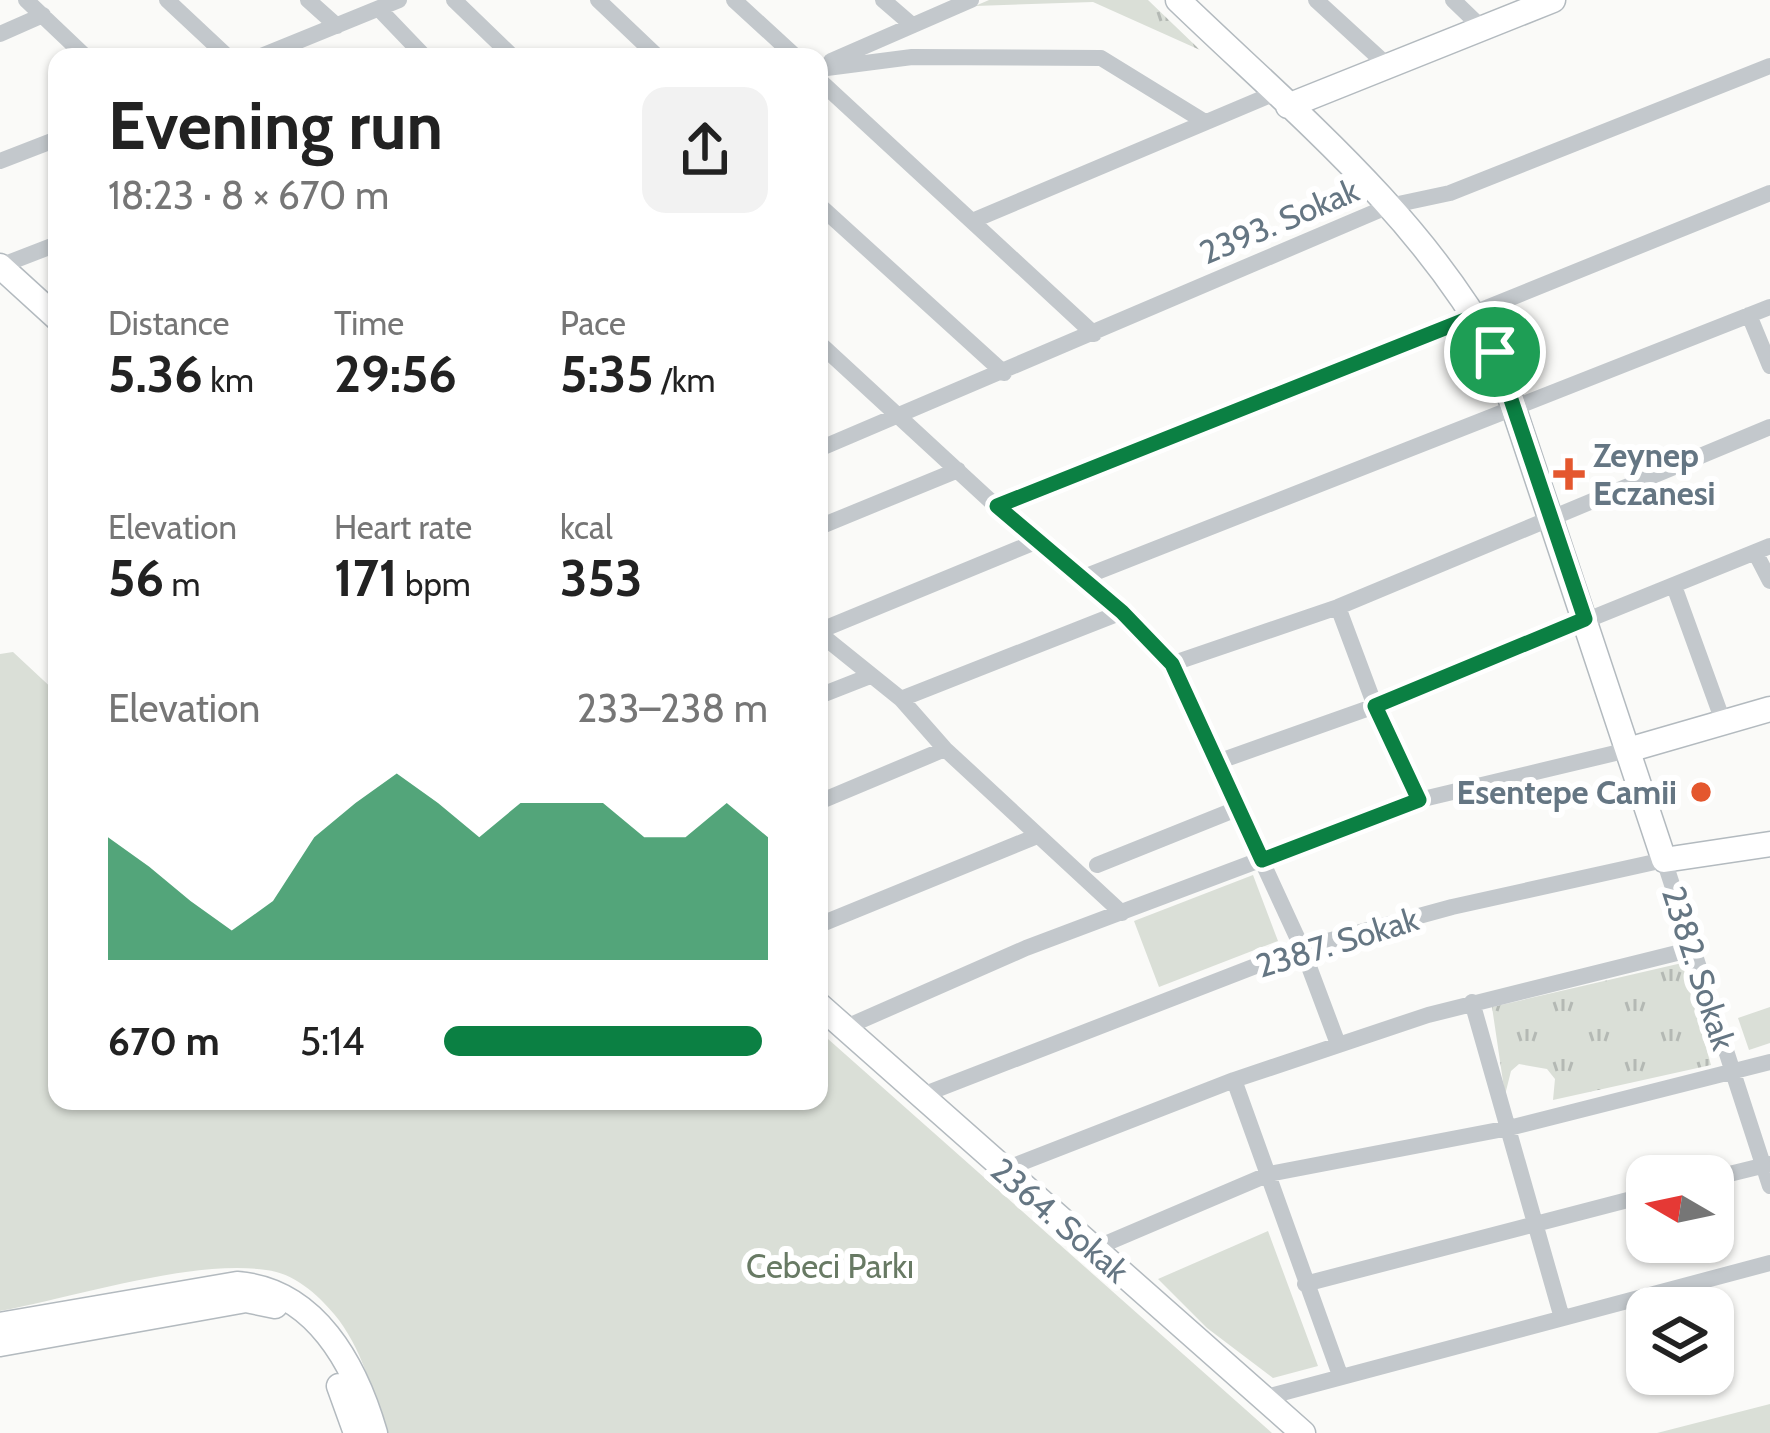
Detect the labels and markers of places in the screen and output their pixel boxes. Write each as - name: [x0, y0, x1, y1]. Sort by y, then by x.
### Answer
- pin: [1444, 301, 1546, 403]
- place label: Zeynep Eczanesi: [1593, 435, 1716, 513]
- marker: Zeynep Eczanesi: [1556, 461, 1582, 487]
- place label: Esentepe Camii: [1457, 772, 1677, 812]
- marker: Esentepe Camii: [1688, 779, 1714, 805]

